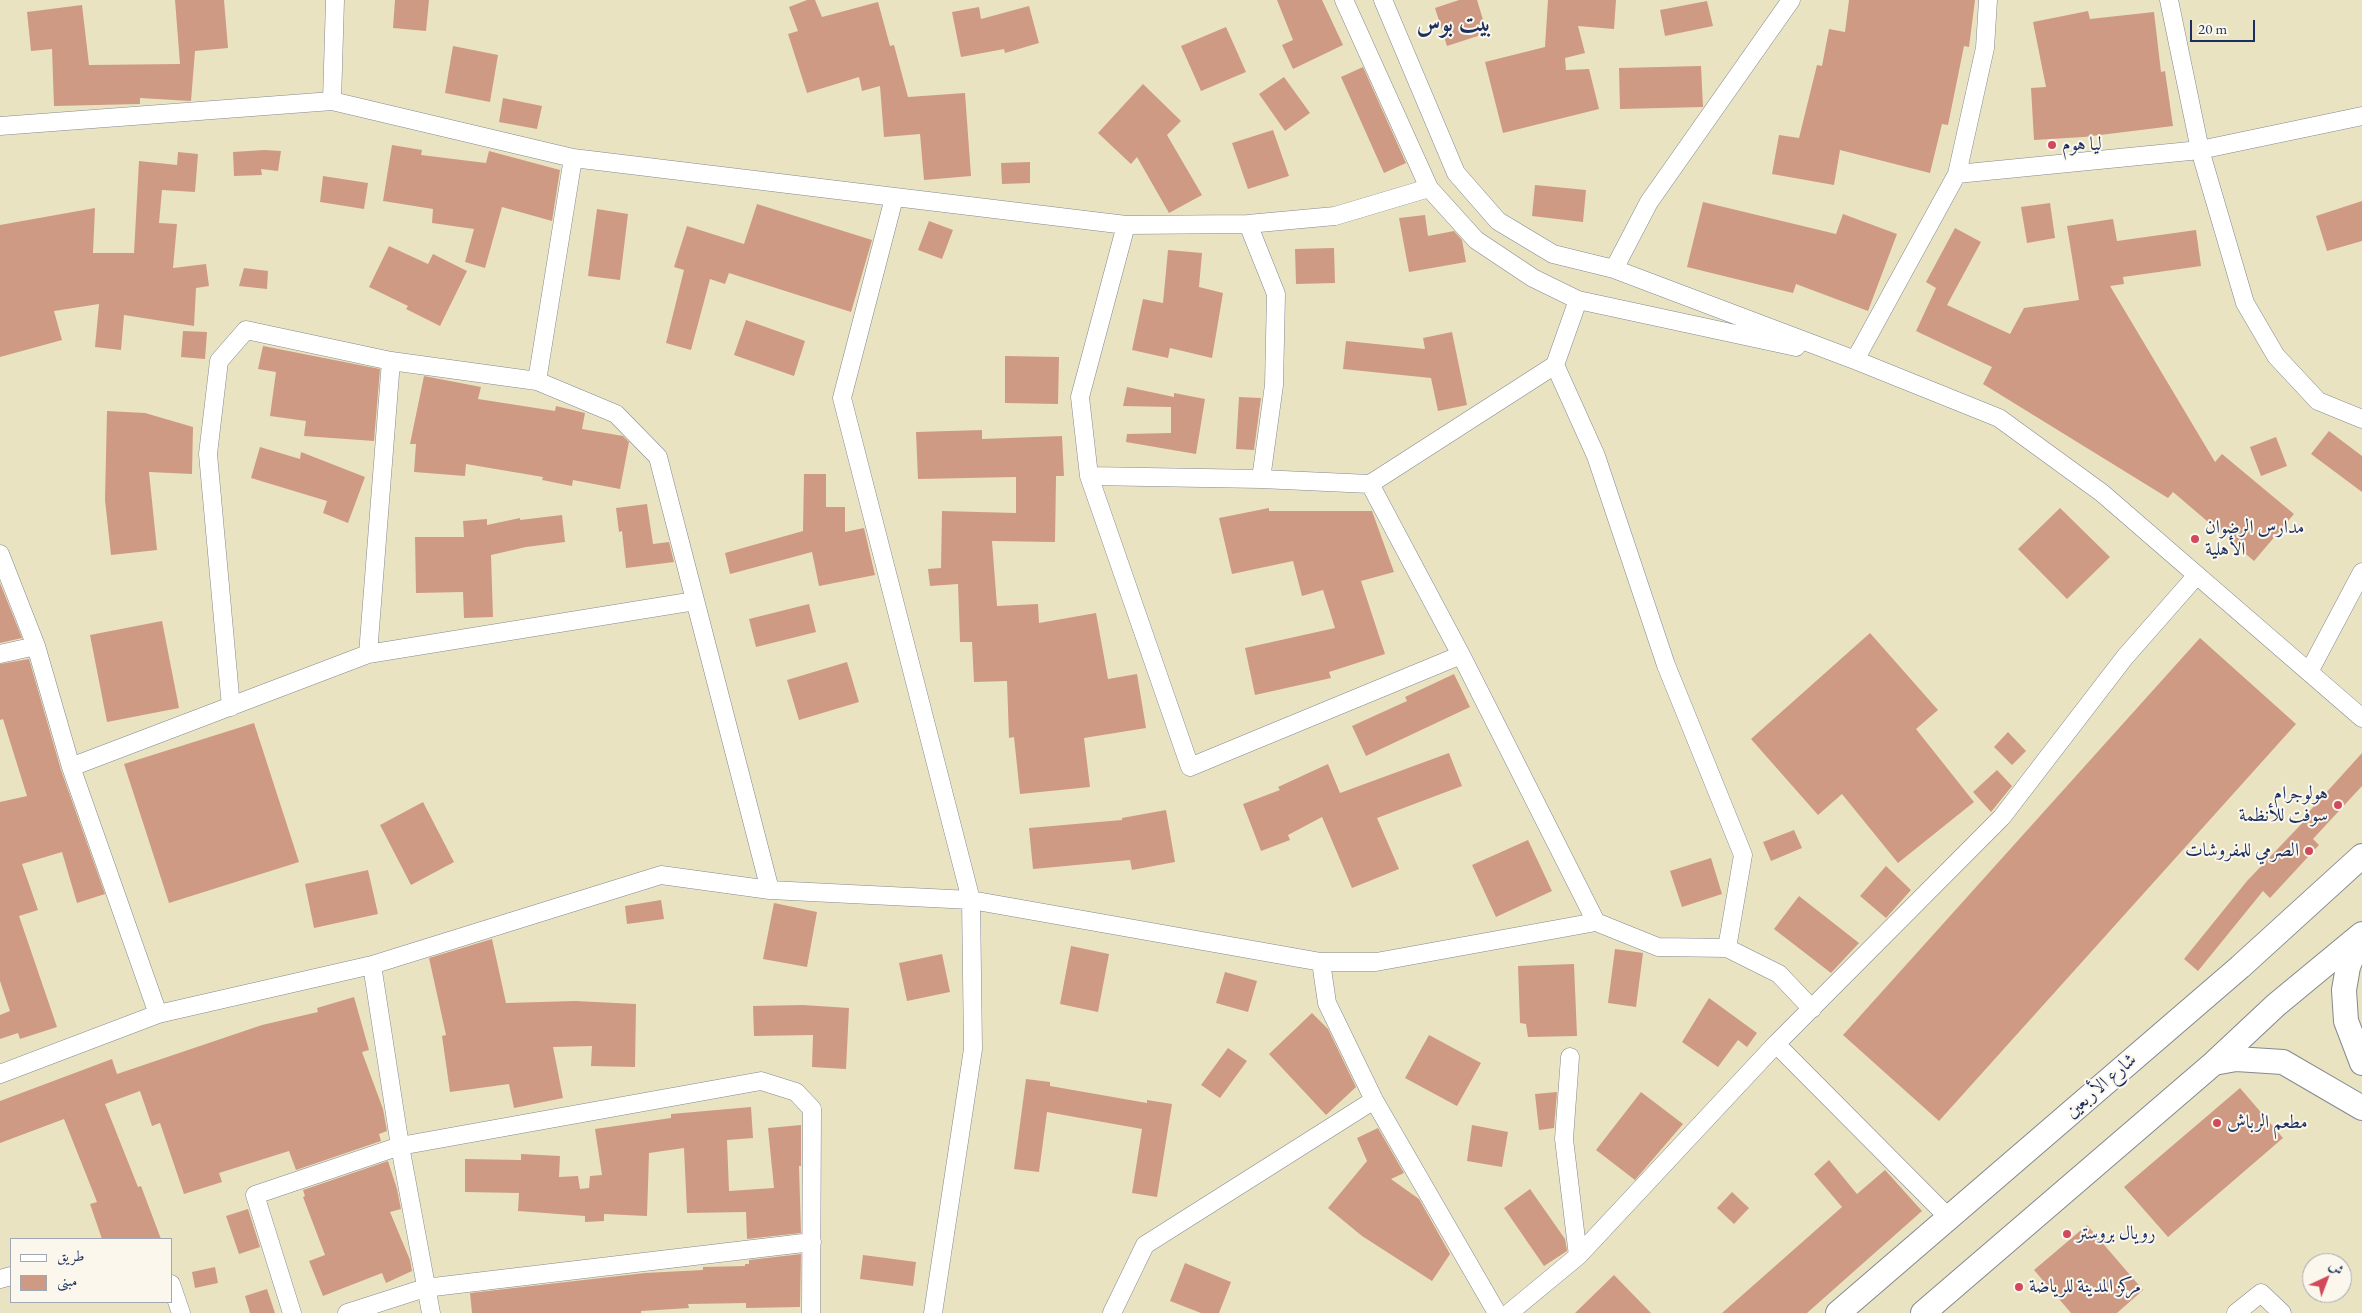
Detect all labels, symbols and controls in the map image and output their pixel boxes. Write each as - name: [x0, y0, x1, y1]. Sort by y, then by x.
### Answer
- district label: بيت بوس: [1417, 10, 1491, 38]
- scale bar: [2192, 10, 2257, 42]
- text: 20 m: [2198, 19, 2227, 38]
- place label: ليا هوم: [2062, 134, 2102, 156]
- marker: ليا هوم: [2046, 139, 2058, 151]
- place label: مدارس الرضوان الأهلية: [2205, 517, 2304, 561]
- marker: مدارس الرضوان الأهلية: [2189, 533, 2201, 545]
- place label: هولوجرام سوفت للأنظمة: [2239, 783, 2328, 827]
- marker: هولوجرام سوفت للأنظمة: [2332, 799, 2344, 811]
- place label: الصرمي للمفروشات: [2185, 840, 2299, 862]
- marker: الصرمي للمفروشات: [2303, 845, 2315, 857]
- street label: شارع الأربعين: [2061, 1049, 2141, 1123]
- place label: مطعم الرباش: [2227, 1112, 2308, 1134]
- marker: مطعم الرباش: [2211, 1117, 2223, 1129]
- place label: رويال بروستر: [2077, 1223, 2156, 1245]
- marker: رويال بروستر: [2061, 1228, 2073, 1240]
- legend: [10, 1238, 172, 1303]
- text: طريق: [57, 1246, 84, 1265]
- north arrow: [2302, 1253, 2352, 1303]
- text: ش: [2325, 1256, 2348, 1279]
- text: مبنى: [57, 1271, 77, 1290]
- place label: مركز المدينة للرياضة: [2029, 1276, 2141, 1298]
- marker: مركز المدينة للرياضة: [2013, 1281, 2025, 1293]

